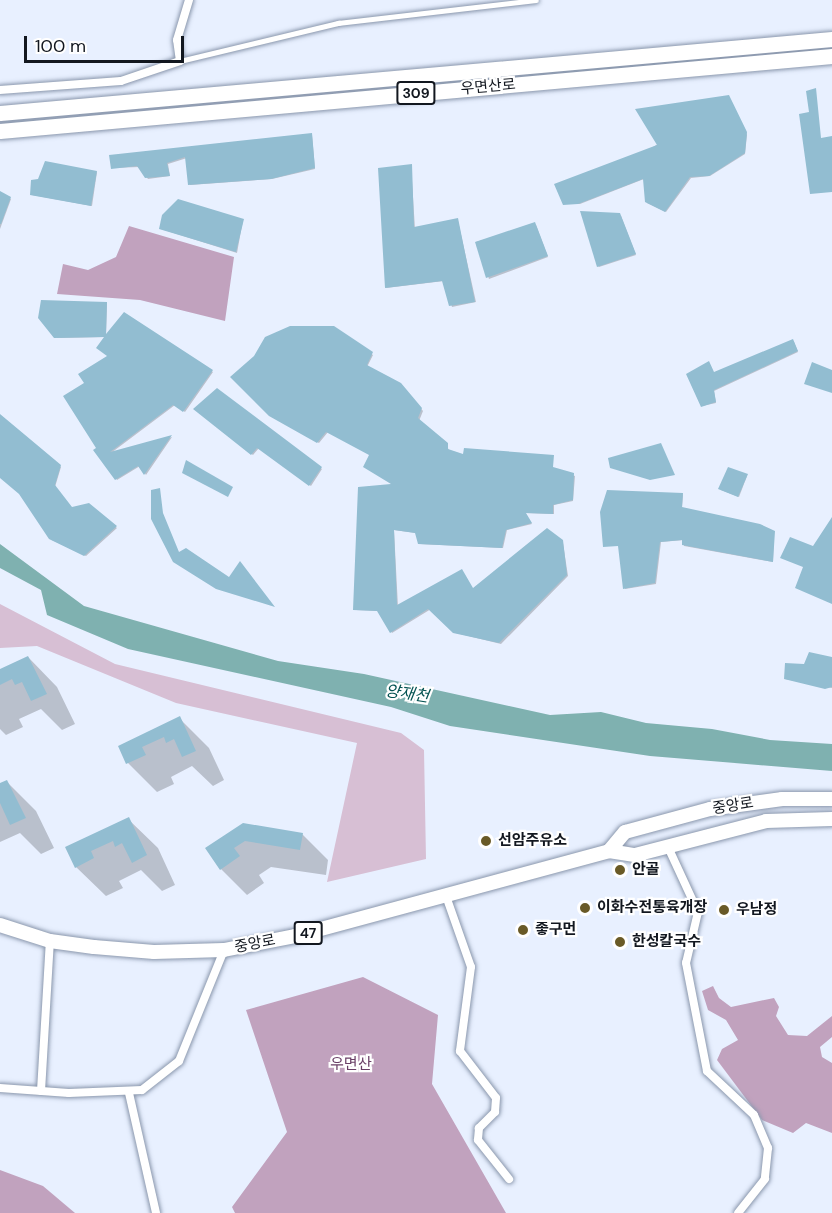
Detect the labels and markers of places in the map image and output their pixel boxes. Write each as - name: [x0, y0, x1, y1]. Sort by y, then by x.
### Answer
- place label: 선암주유소: [498, 832, 567, 850]
- marker: 선암주유소: [479, 834, 493, 848]
- place label: 안골: [632, 861, 660, 879]
- marker: 안골: [613, 863, 627, 877]
- place label: 이화수전통육개장: [597, 899, 707, 917]
- marker: 이화수전통육개장: [578, 901, 592, 915]
- place label: 우남정: [736, 901, 777, 919]
- marker: 우남정: [717, 903, 731, 917]
- place label: 좋구먼: [535, 921, 576, 939]
- marker: 좋구먼: [516, 923, 530, 937]
- place label: 한성칼국수: [632, 933, 701, 951]
- marker: 한성칼국수: [613, 935, 627, 949]

